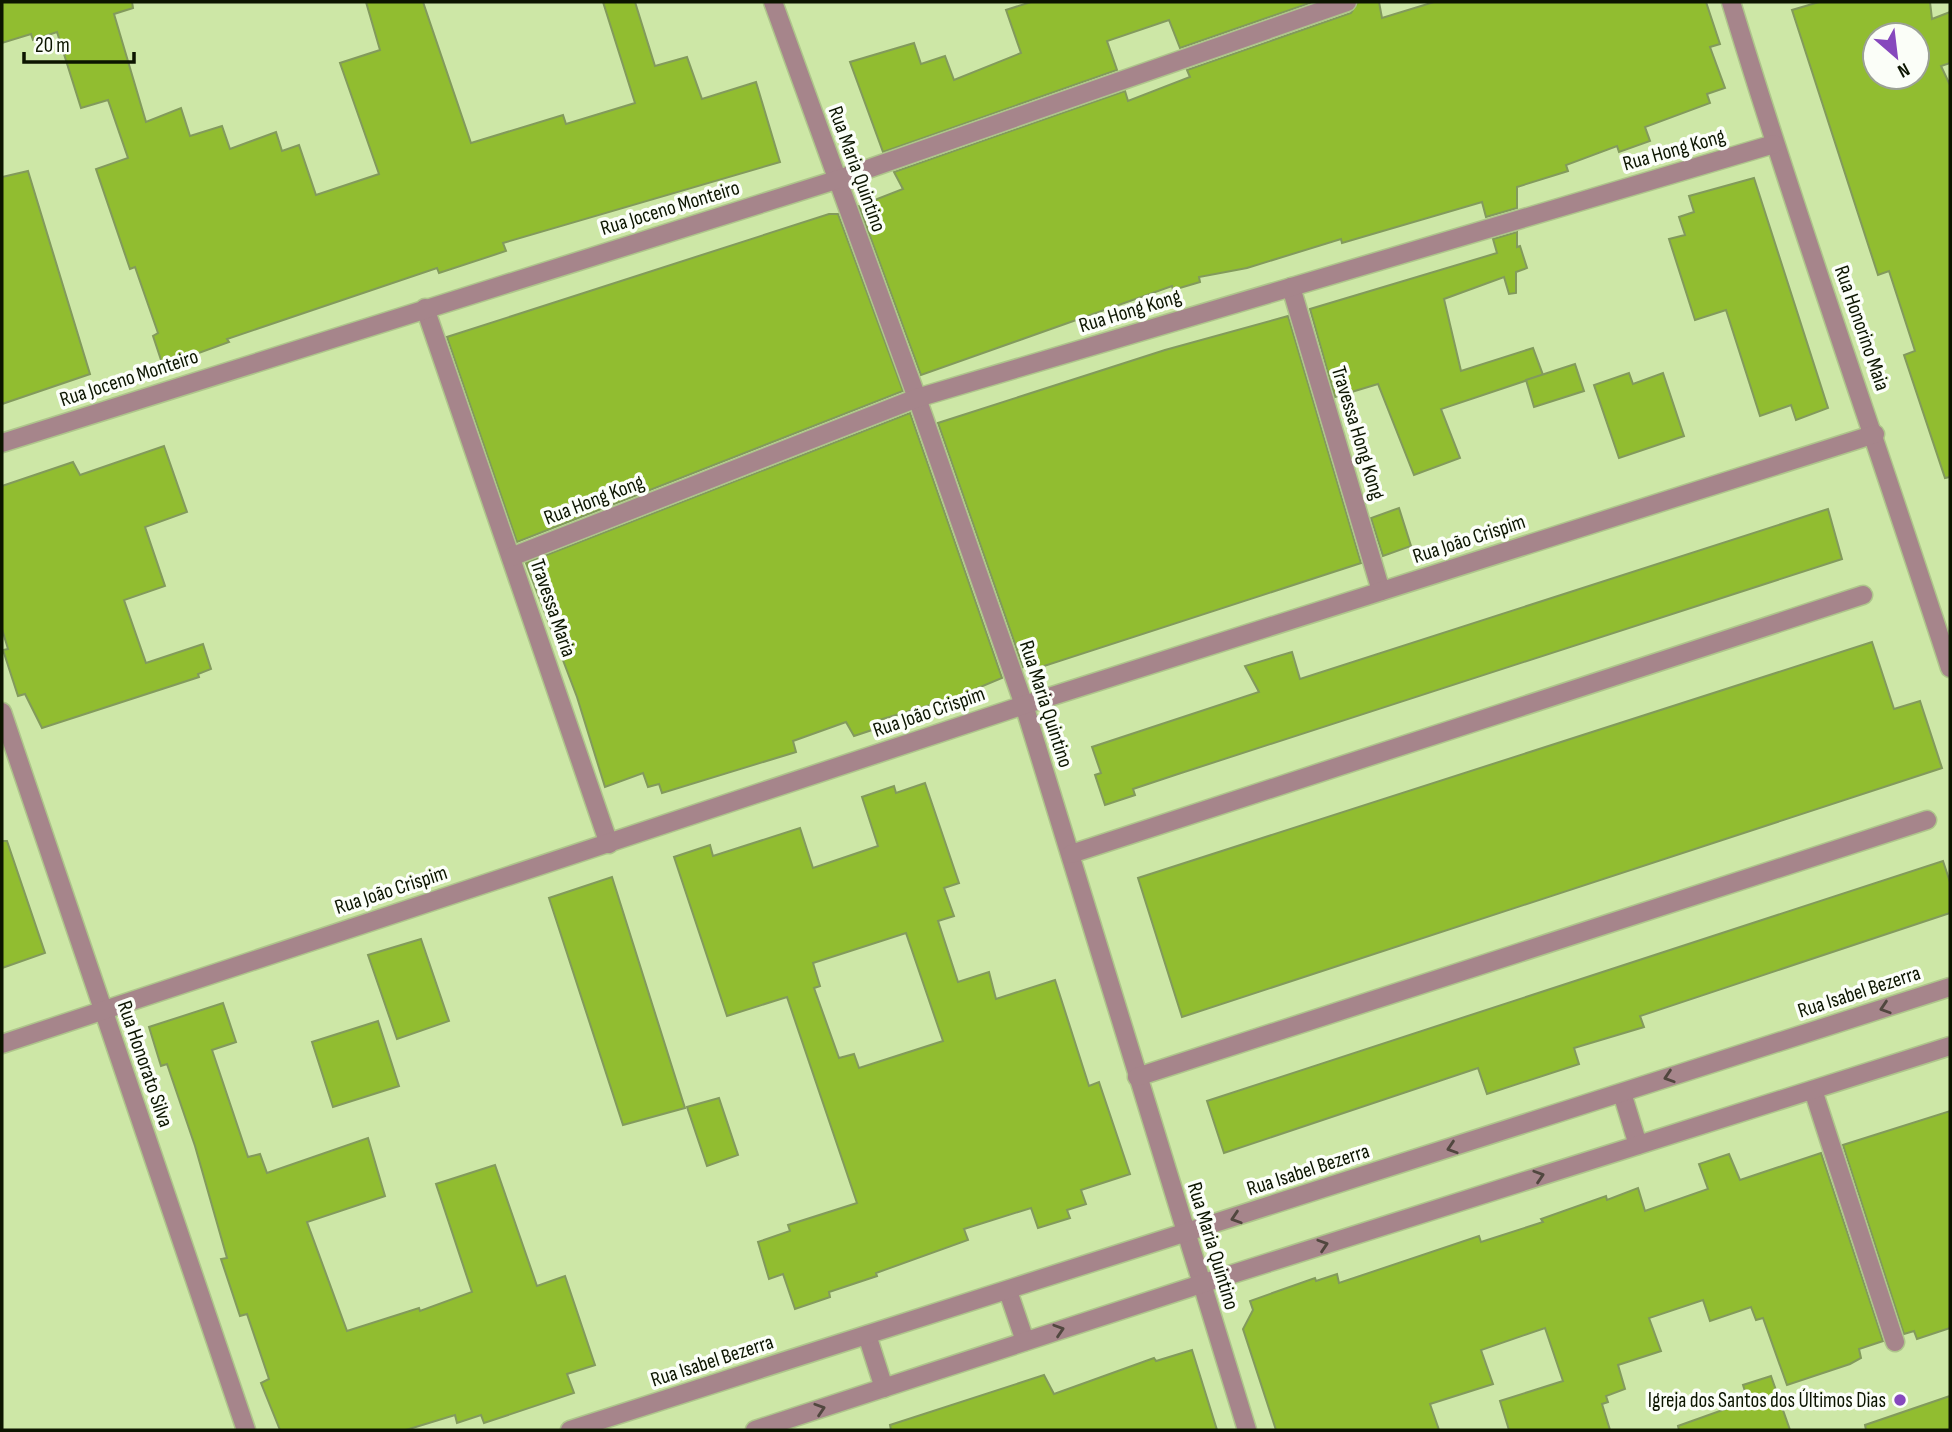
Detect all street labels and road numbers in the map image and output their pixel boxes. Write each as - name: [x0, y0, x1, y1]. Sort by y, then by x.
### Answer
- street label: Rua Maria Quintino: [823, 103, 891, 235]
- street label: Rua Hong Kong: [1620, 123, 1728, 177]
- street label: Rua Joceno Monteiro: [597, 175, 743, 241]
- street label: Rua Honorino Maia: [1829, 262, 1895, 394]
- street label: Rua Hong Kong: [1076, 284, 1184, 338]
- street label: Rua Joceno Monteiro: [57, 344, 201, 412]
- street label: Travessa Hong Kong: [1326, 363, 1390, 503]
- street label: Rua Hong Kong: [540, 469, 648, 531]
- street label: Rua João Crispim: [1410, 509, 1528, 569]
- street label: Travessa Maria: [525, 556, 581, 660]
- street label: Rua Maria Quintino: [1014, 637, 1078, 771]
- street label: Rua João Crispim: [870, 681, 988, 743]
- street label: Rua João Crispim: [332, 860, 450, 920]
- street label: Rua Isabel Bezerra: [1795, 960, 1923, 1024]
- street label: Rua Honorato Silva: [112, 998, 178, 1130]
- street label: Rua Isabel Bezerra: [1244, 1138, 1372, 1202]
- street label: Rua Maria Quintino: [1182, 1179, 1244, 1313]
- street label: Rua Isabel Bezerra: [648, 1329, 776, 1393]

